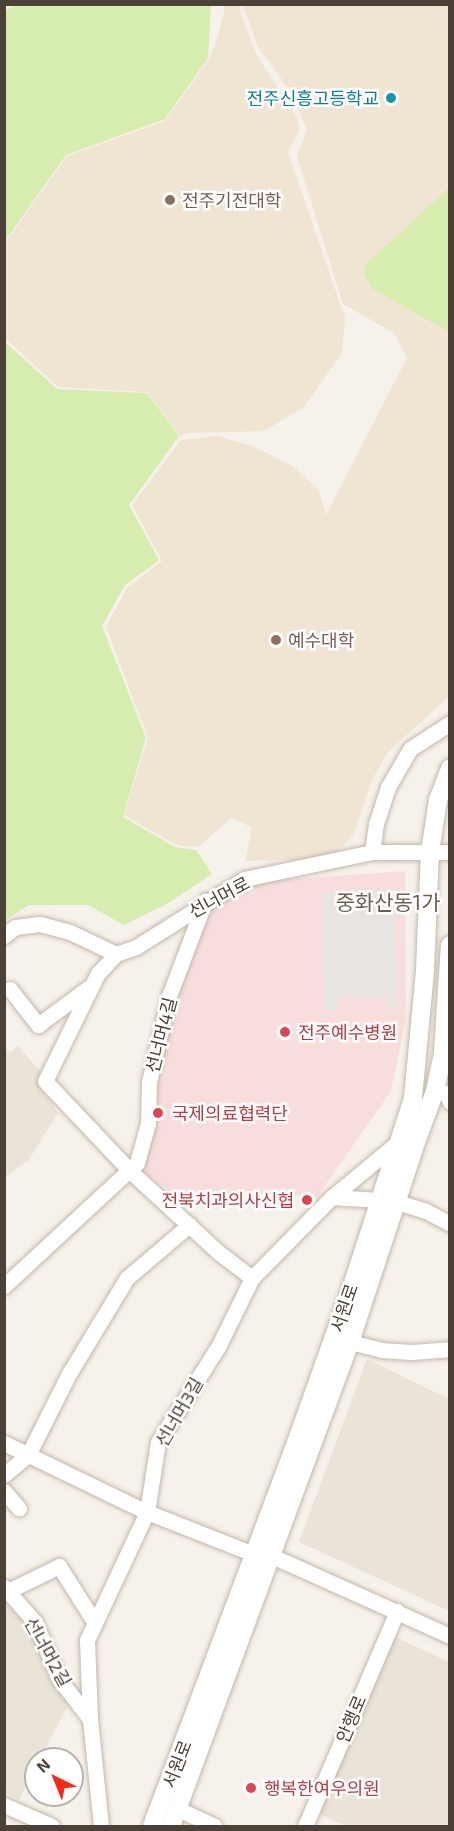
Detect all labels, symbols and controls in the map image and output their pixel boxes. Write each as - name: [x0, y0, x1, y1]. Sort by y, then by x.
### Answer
- place label: 전주신흥고등학교: [247, 87, 379, 109]
- marker: 전주신흥고등학교: [384, 91, 398, 105]
- place label: 전주기전대학: [182, 189, 281, 211]
- marker: 전주기전대학: [163, 193, 177, 207]
- place label: 예수대학: [288, 629, 354, 651]
- marker: 예수대학: [269, 633, 283, 647]
- street label: 선너머로: [185, 872, 253, 922]
- district label: 중화산동1가: [336, 889, 440, 915]
- street label: 선너머4길: [141, 995, 181, 1075]
- place label: 전주예수병원: [298, 1021, 397, 1043]
- marker: 전주예수병원: [276, 1023, 294, 1041]
- place label: 국제의료협력단: [172, 1102, 288, 1124]
- marker: 국제의료협력단: [149, 1104, 167, 1122]
- place label: 전북치과의사신협: [162, 1189, 294, 1211]
- marker: 전북치과의사신협: [298, 1191, 316, 1209]
- street label: 서원로: [326, 1281, 362, 1335]
- street label: 선너머3길: [151, 1374, 207, 1450]
- street label: 선너머2길: [20, 1613, 76, 1691]
- street label: 안행로: [331, 1692, 371, 1746]
- street label: 서원로: [158, 1737, 196, 1791]
- north arrow: [24, 1747, 84, 1807]
- text: N: [32, 1754, 53, 1776]
- place label: 행복한여우의원: [264, 1777, 380, 1799]
- marker: 행복한여우의원: [242, 1779, 260, 1797]

